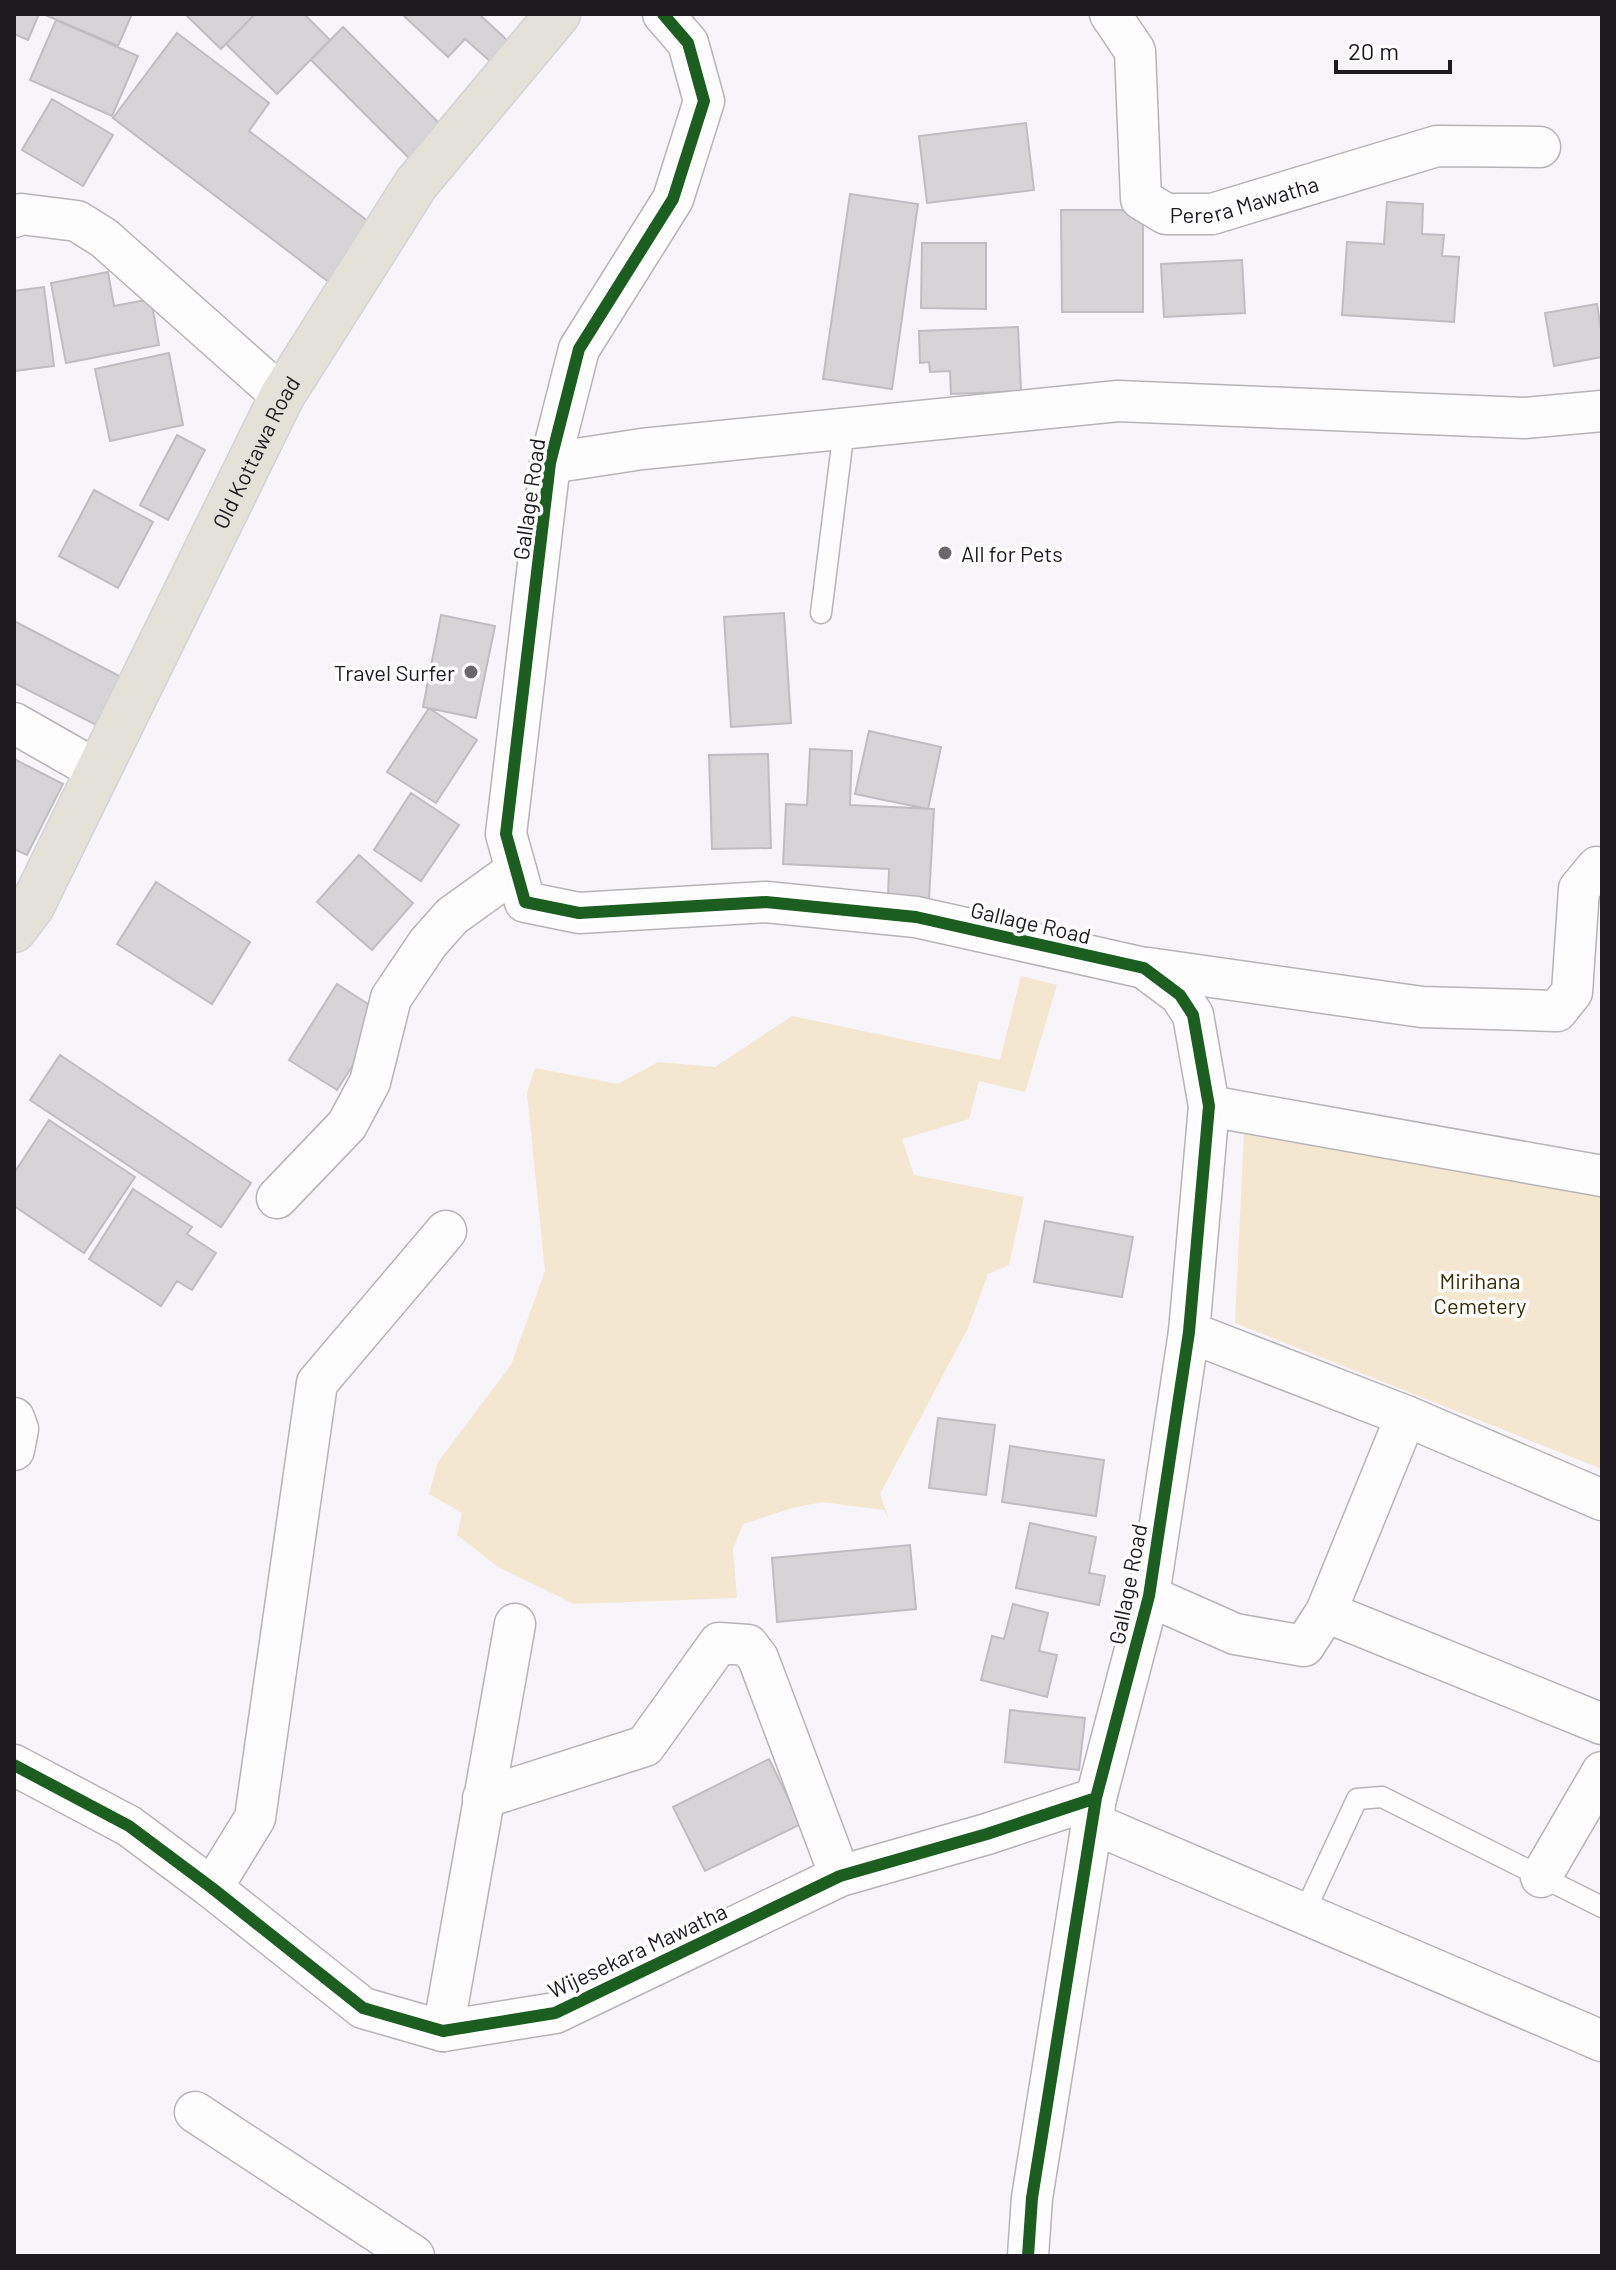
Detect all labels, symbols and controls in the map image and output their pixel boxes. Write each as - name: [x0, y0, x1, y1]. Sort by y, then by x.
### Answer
- scale bar: [1336, 24, 1450, 74]
- text: 20 m: [1348, 36, 1399, 65]
- street label: Perera Mawatha: [1170, 170, 1321, 227]
- street label: Old Kottawa Road: [206, 371, 305, 532]
- street label: Gallage Road: [507, 437, 549, 561]
- place label: All for Pets: [961, 540, 1063, 566]
- marker: All for Pets: [936, 544, 954, 562]
- place label: Travel Surfer: [334, 659, 455, 685]
- marker: Travel Surfer: [462, 663, 480, 681]
- street label: Gallage Road: [968, 896, 1094, 948]
- park label: Mirihana Cemetery: [1434, 1267, 1526, 1318]
- street label: Gallage Road: [1103, 1521, 1151, 1647]
- street label: Wijesekara Mawatha: [543, 1897, 731, 2003]

